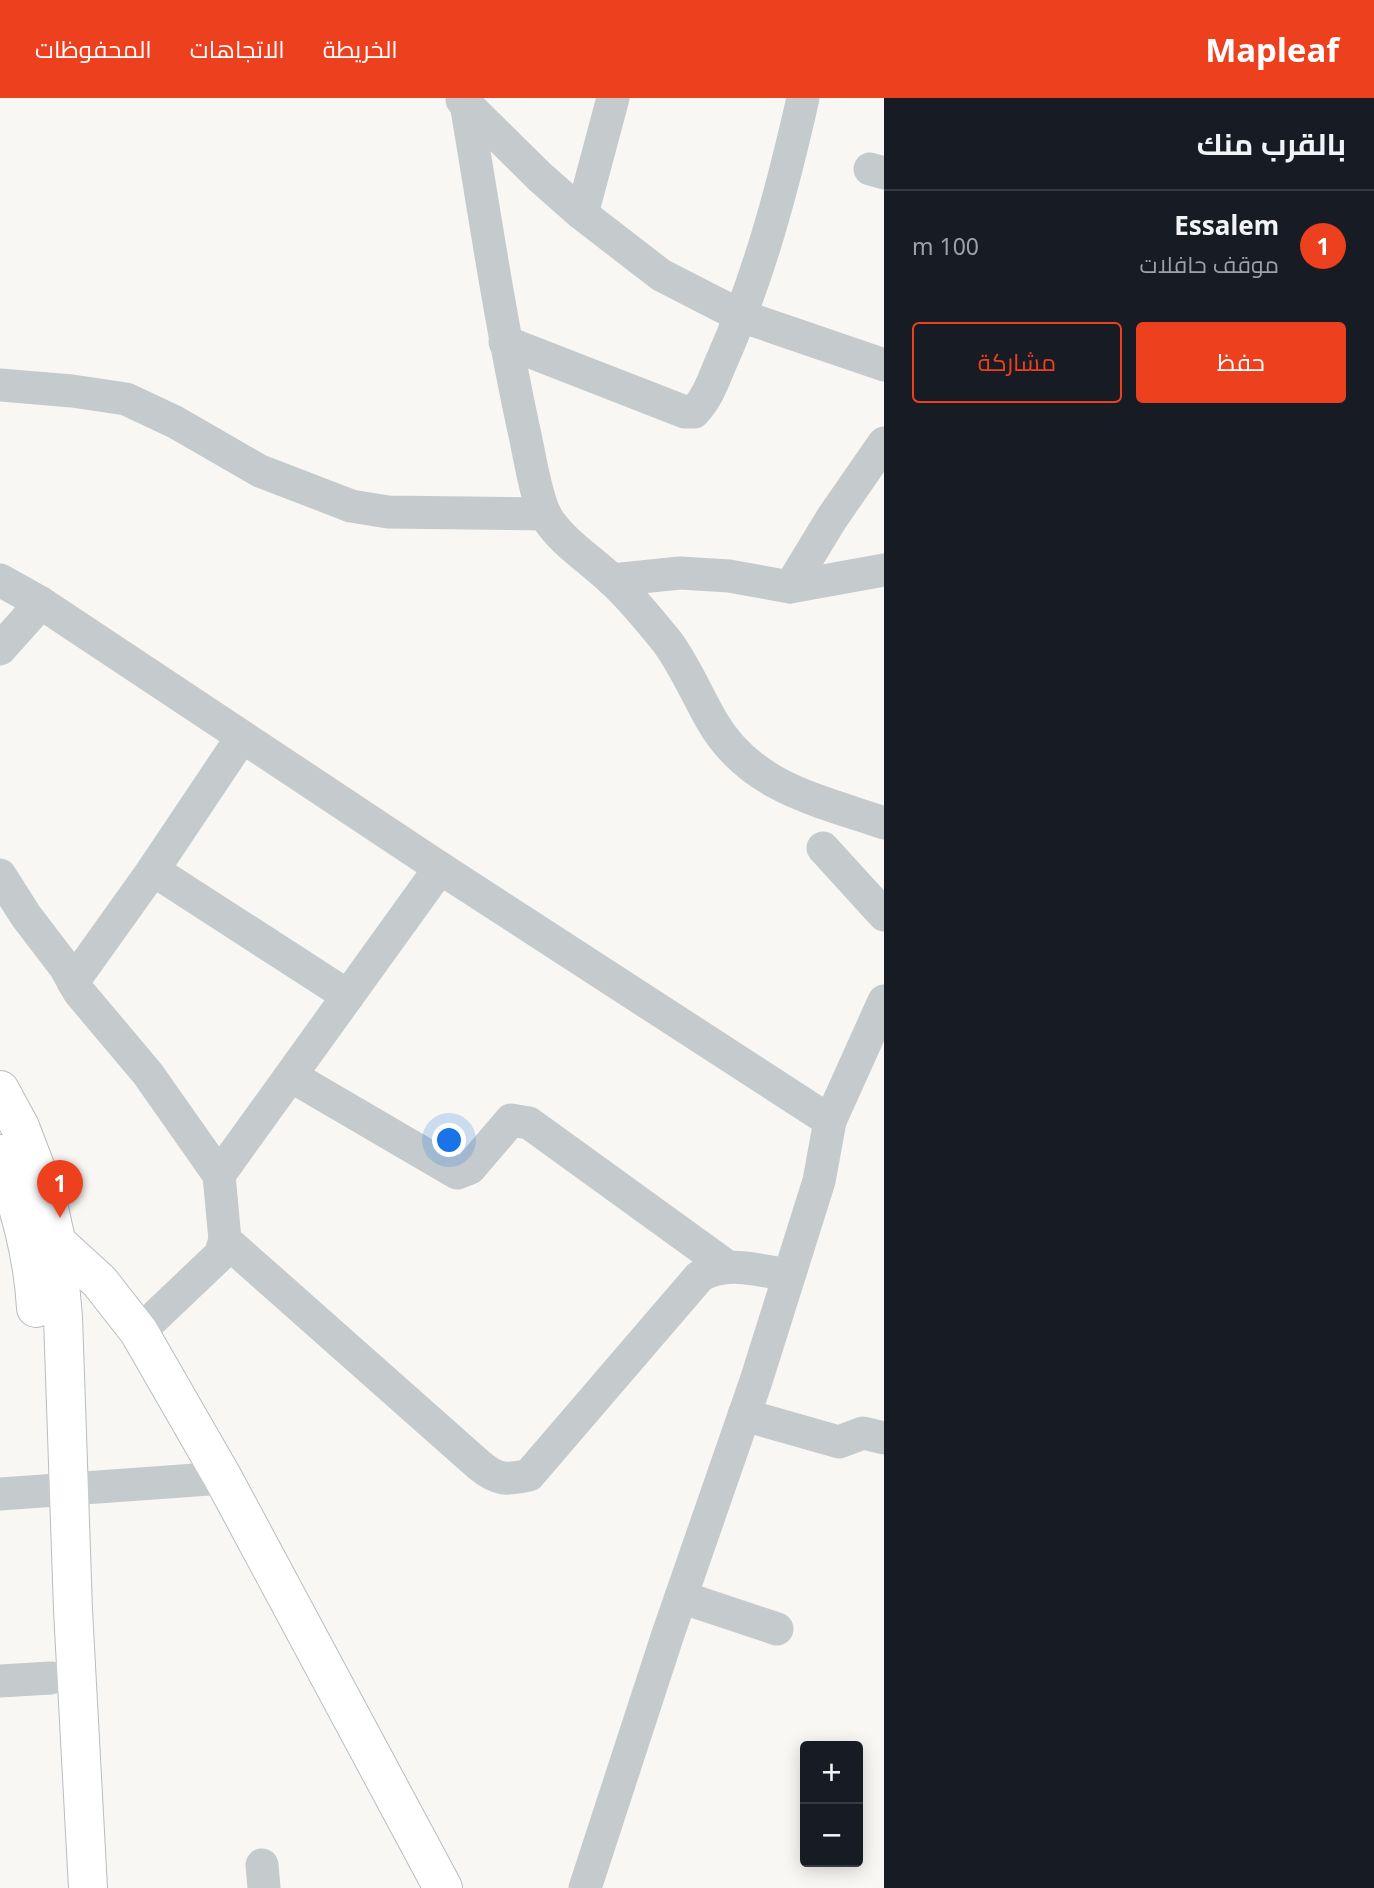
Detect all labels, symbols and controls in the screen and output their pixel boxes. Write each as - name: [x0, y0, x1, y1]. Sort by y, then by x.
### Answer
- text: Mapleaf: [1205, 27, 1339, 72]
- text: المحفوظات: [35, 32, 152, 65]
- text: الاتجاهات: [190, 32, 285, 65]
- text: الخريطة: [323, 32, 398, 65]
- text: بالقرب منك: [1197, 123, 1346, 164]
- text: Essalem: [1174, 207, 1279, 243]
- text: 100 m: [912, 230, 979, 262]
- text: 1: [1316, 230, 1330, 262]
- text: موقف حافلات: [1140, 248, 1279, 280]
- button: مشاركة: [912, 322, 1122, 403]
- button: حفظ: [1136, 322, 1346, 403]
- your location: [432, 1123, 466, 1157]
- pin: 1: [37, 1160, 83, 1218]
- map controls: [800, 1741, 863, 1867]
- button: +: [800, 1741, 863, 1804]
- button: −: [800, 1804, 863, 1867]

